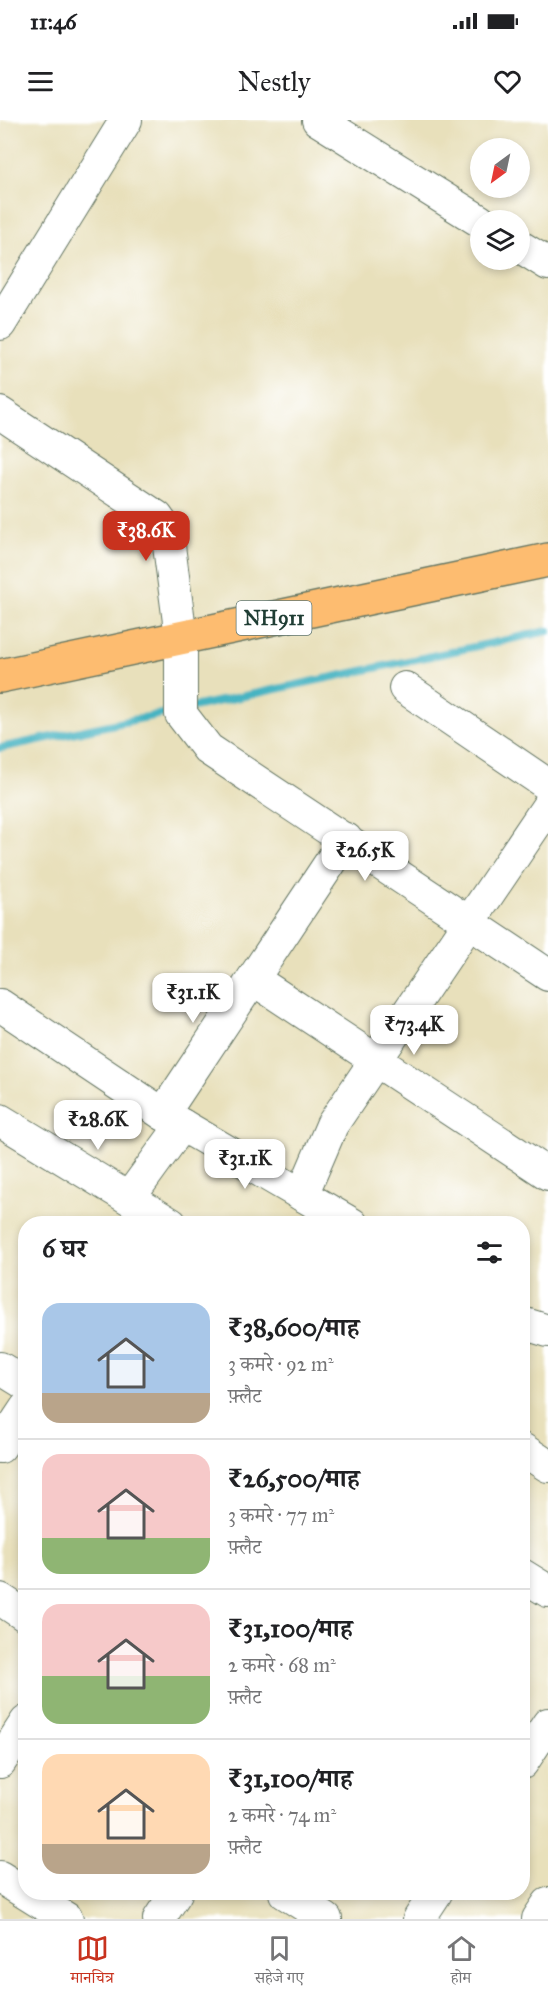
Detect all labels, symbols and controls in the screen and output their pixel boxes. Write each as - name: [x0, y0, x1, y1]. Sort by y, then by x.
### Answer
- text: 11:46: [30, 8, 76, 35]
- icon: menu: [24, 65, 57, 98]
- text: Nestly: [238, 65, 310, 98]
- icon: heart: [491, 65, 524, 98]
- north arrow: [470, 138, 530, 198]
- map controls: [470, 138, 530, 270]
- button: layers: [470, 210, 530, 270]
- pin: ₹38.6K: [97, 511, 195, 562]
- text: ₹38.6K: [117, 518, 175, 542]
- road number: NH911: [236, 601, 312, 635]
- pin: ₹26.5K: [316, 831, 414, 882]
- text: ₹26.5K: [336, 838, 394, 862]
- pin: ₹31.1K: [144, 973, 242, 1024]
- text: ₹31.1K: [166, 980, 220, 1004]
- pin: ₹73.4K: [365, 1005, 463, 1056]
- text: ₹73.4K: [384, 1012, 444, 1036]
- pin: ₹28.6K: [49, 1100, 147, 1151]
- text: ₹28.6K: [68, 1107, 128, 1131]
- pin: ₹31.1K: [196, 1139, 294, 1190]
- text: ₹31.1K: [218, 1146, 272, 1170]
- text: 6 घर: [42, 1232, 87, 1264]
- icon: filters: [473, 1236, 506, 1269]
- text: ₹38,600/माह: [228, 1311, 359, 1343]
- icon: home: [90, 1327, 162, 1399]
- text: 3 कमरे · 92 m²: [228, 1352, 334, 1376]
- text: फ़्लैट: [228, 1384, 261, 1408]
- text: ₹26,500/माह: [228, 1462, 360, 1494]
- icon: home: [90, 1478, 162, 1550]
- text: 3 कमरे · 77 m²: [228, 1503, 334, 1527]
- text: फ़्लैट: [228, 1535, 261, 1559]
- text: ₹31,100/माह: [228, 1612, 353, 1644]
- icon: home: [90, 1628, 162, 1700]
- text: 2 कमरे · 68 m²: [228, 1653, 336, 1677]
- text: फ़्लैट: [228, 1685, 261, 1709]
- text: ₹31,100/माह: [228, 1762, 353, 1794]
- icon: home: [90, 1778, 162, 1850]
- text: 2 कमरे · 74 m²: [228, 1803, 336, 1827]
- text: फ़्लैट: [228, 1835, 261, 1859]
- tab: मानचित्र: [70, 1932, 114, 1993]
- tab: सहेजे गए: [255, 1932, 304, 1993]
- tab: होम: [445, 1932, 478, 1993]

